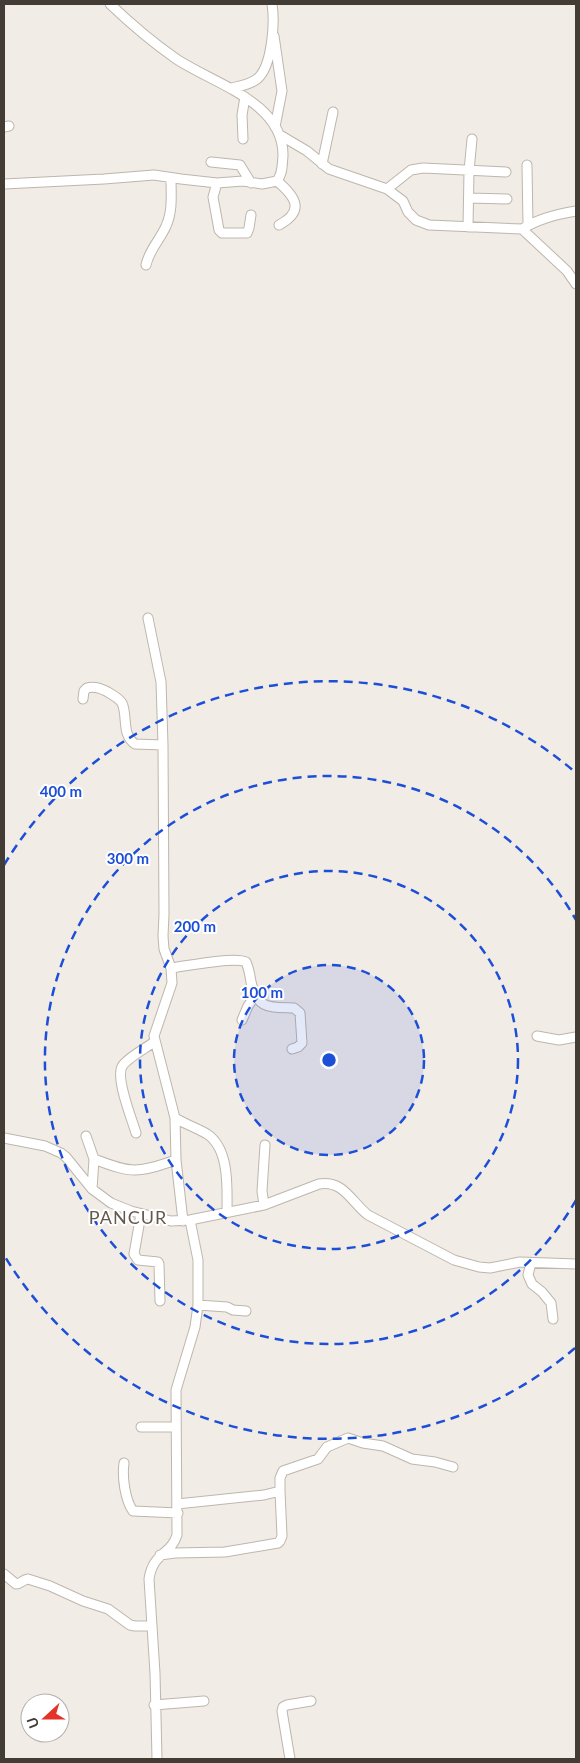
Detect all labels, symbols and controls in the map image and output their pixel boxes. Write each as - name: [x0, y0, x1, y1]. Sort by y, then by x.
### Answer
- text: 400 m: [40, 782, 82, 800]
- text: 300 m: [107, 849, 149, 867]
- text: 200 m: [174, 917, 216, 935]
- text: 100 m: [241, 983, 283, 1001]
- centre of rings: [320, 1051, 338, 1069]
- district label: PANCUR: [89, 1206, 167, 1228]
- north arrow: [20, 1693, 70, 1743]
- text: U: [23, 1715, 42, 1731]

